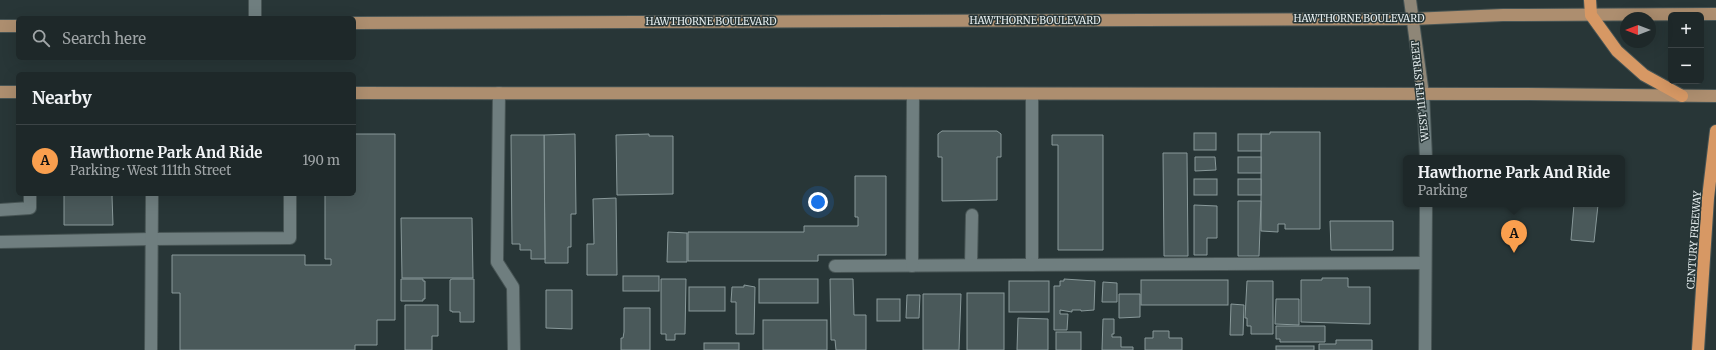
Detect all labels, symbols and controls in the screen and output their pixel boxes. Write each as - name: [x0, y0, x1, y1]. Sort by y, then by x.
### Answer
- street label: HAWTHORNE BOULEVARD: [1293, 12, 1425, 25]
- north arrow: [1620, 12, 1656, 48]
- map controls: [1668, 12, 1704, 84]
- button: +: [1668, 12, 1704, 48]
- street label: HAWTHORNE BOULEVARD: [969, 14, 1101, 27]
- street label: HAWTHORNE BOULEVARD: [645, 15, 777, 28]
- search box: [16, 16, 356, 60]
- icon: search: [30, 27, 52, 49]
- text: Search here: [62, 29, 146, 48]
- street label: WEST 111TH STREET: [1408, 40, 1432, 143]
- button: −: [1668, 48, 1704, 84]
- text: Nearby: [32, 87, 92, 109]
- text: Hawthorne Park And Ride: [70, 143, 262, 162]
- text: A: [40, 152, 50, 169]
- text: 190 m: [303, 152, 340, 169]
- popup: [1403, 155, 1625, 207]
- text: Parking · West 111th Street: [70, 162, 231, 179]
- text: Hawthorne Park And Ride: [1418, 163, 1610, 182]
- text: Parking: [1418, 182, 1467, 199]
- street label: CENTURY FREEWAY: [1684, 190, 1704, 290]
- your location: [808, 192, 828, 212]
- pin: A: [1501, 220, 1527, 253]

